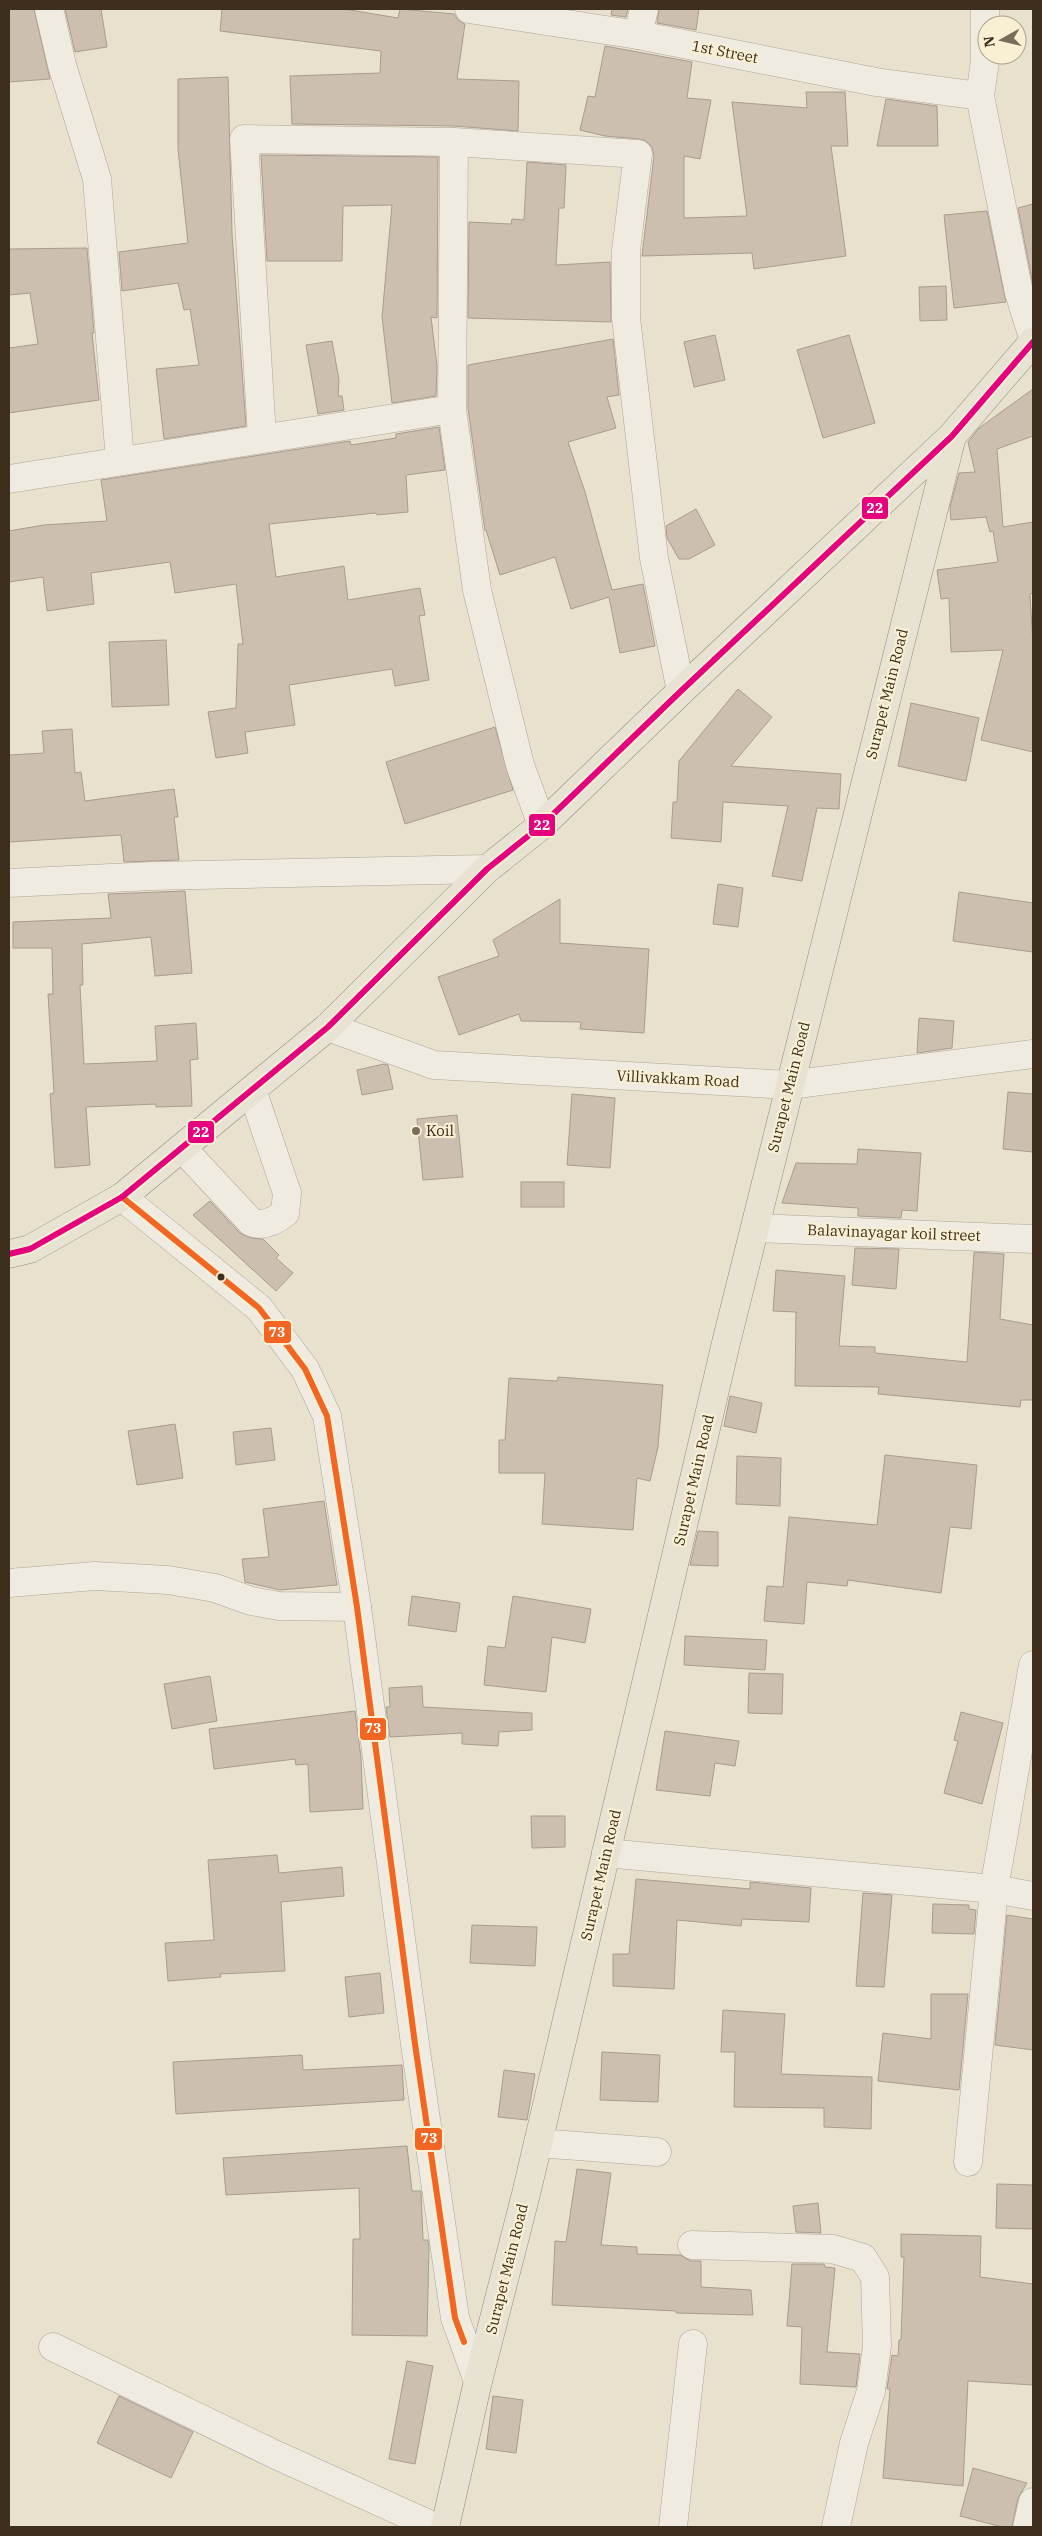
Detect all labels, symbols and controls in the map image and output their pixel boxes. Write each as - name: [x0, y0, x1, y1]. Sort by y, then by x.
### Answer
- north arrow: [977, 15, 1027, 65]
- text: N: [979, 35, 999, 49]
- street label: 1st Street: [690, 36, 760, 67]
- line badge: 22: [861, 496, 889, 520]
- text: 22: [867, 499, 883, 517]
- street label: Surapet Main Road: [861, 627, 912, 761]
- line badge: 22: [528, 813, 556, 837]
- text: 22: [534, 816, 550, 834]
- street label: Surapet Main Road: [763, 1020, 814, 1154]
- street label: Villivakkam Road: [616, 1066, 740, 1091]
- line badge: 22: [187, 1120, 215, 1144]
- place label: Koil: [426, 1121, 454, 1140]
- text: 22: [193, 1123, 209, 1141]
- marker: Koil: [410, 1125, 422, 1137]
- street label: Balavinayagar koil street: [807, 1220, 981, 1245]
- unlabelled marker: [216, 1272, 226, 1282]
- line badge: 73: [263, 1320, 292, 1344]
- text: 73: [269, 1323, 285, 1341]
- street label: Surapet Main Road: [669, 1412, 718, 1547]
- line badge: 73: [359, 1717, 387, 1741]
- text: 73: [365, 1719, 381, 1737]
- street label: Surapet Main Road: [576, 1807, 625, 1942]
- line badge: 73: [414, 2127, 443, 2151]
- text: 73: [421, 2129, 437, 2147]
- street label: Surapet Main Road: [481, 2202, 532, 2336]

